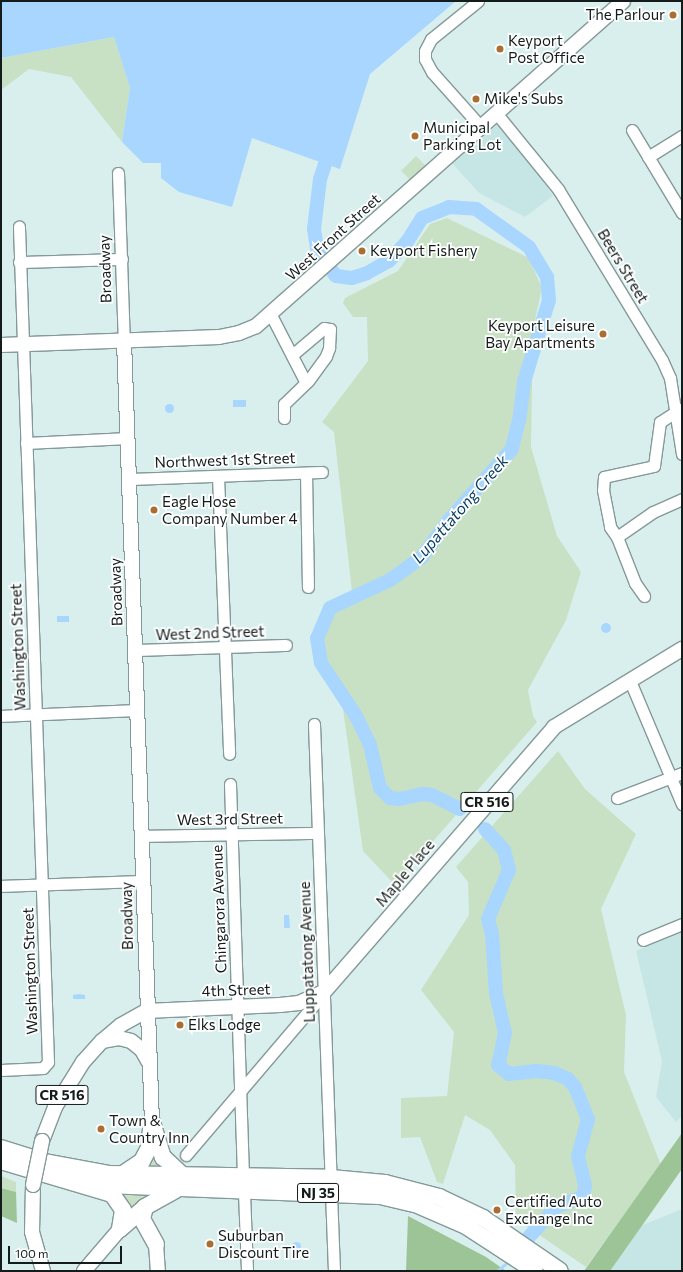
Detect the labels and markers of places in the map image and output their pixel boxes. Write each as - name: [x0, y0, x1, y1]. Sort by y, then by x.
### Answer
- place label: The Parlour: [586, 6, 665, 24]
- marker: The Parlour: [668, 10, 678, 20]
- place label: Keyport Post Office: [508, 31, 585, 66]
- marker: Keyport Post Office: [495, 44, 505, 54]
- place label: Mike's Subs: [484, 90, 563, 108]
- marker: Mike's Subs: [471, 94, 481, 104]
- place label: Municipal Parking Lot: [423, 118, 501, 153]
- marker: Municipal Parking Lot: [410, 131, 420, 141]
- place label: Keyport Fishery: [370, 242, 477, 260]
- marker: Keyport Fishery: [357, 246, 367, 256]
- place label: Keyport Leisure Bay Apartments: [485, 316, 595, 351]
- marker: Keyport Leisure Bay Apartments: [598, 329, 608, 339]
- place label: Eagle Hose Company Number 4: [162, 492, 298, 527]
- marker: Eagle Hose Company Number 4: [149, 505, 159, 515]
- place label: Elks Lodge: [188, 1016, 261, 1034]
- marker: Elks Lodge: [175, 1020, 185, 1030]
- place label: Town & Country Inn: [109, 1111, 189, 1146]
- marker: Town & Country Inn: [96, 1124, 106, 1134]
- place label: Certified Auto Exchange Inc: [505, 1192, 602, 1227]
- marker: Certified Auto Exchange Inc: [492, 1205, 502, 1215]
- place label: Suburban Discount Tire: [218, 1226, 309, 1261]
- marker: Suburban Discount Tire: [205, 1239, 215, 1249]

